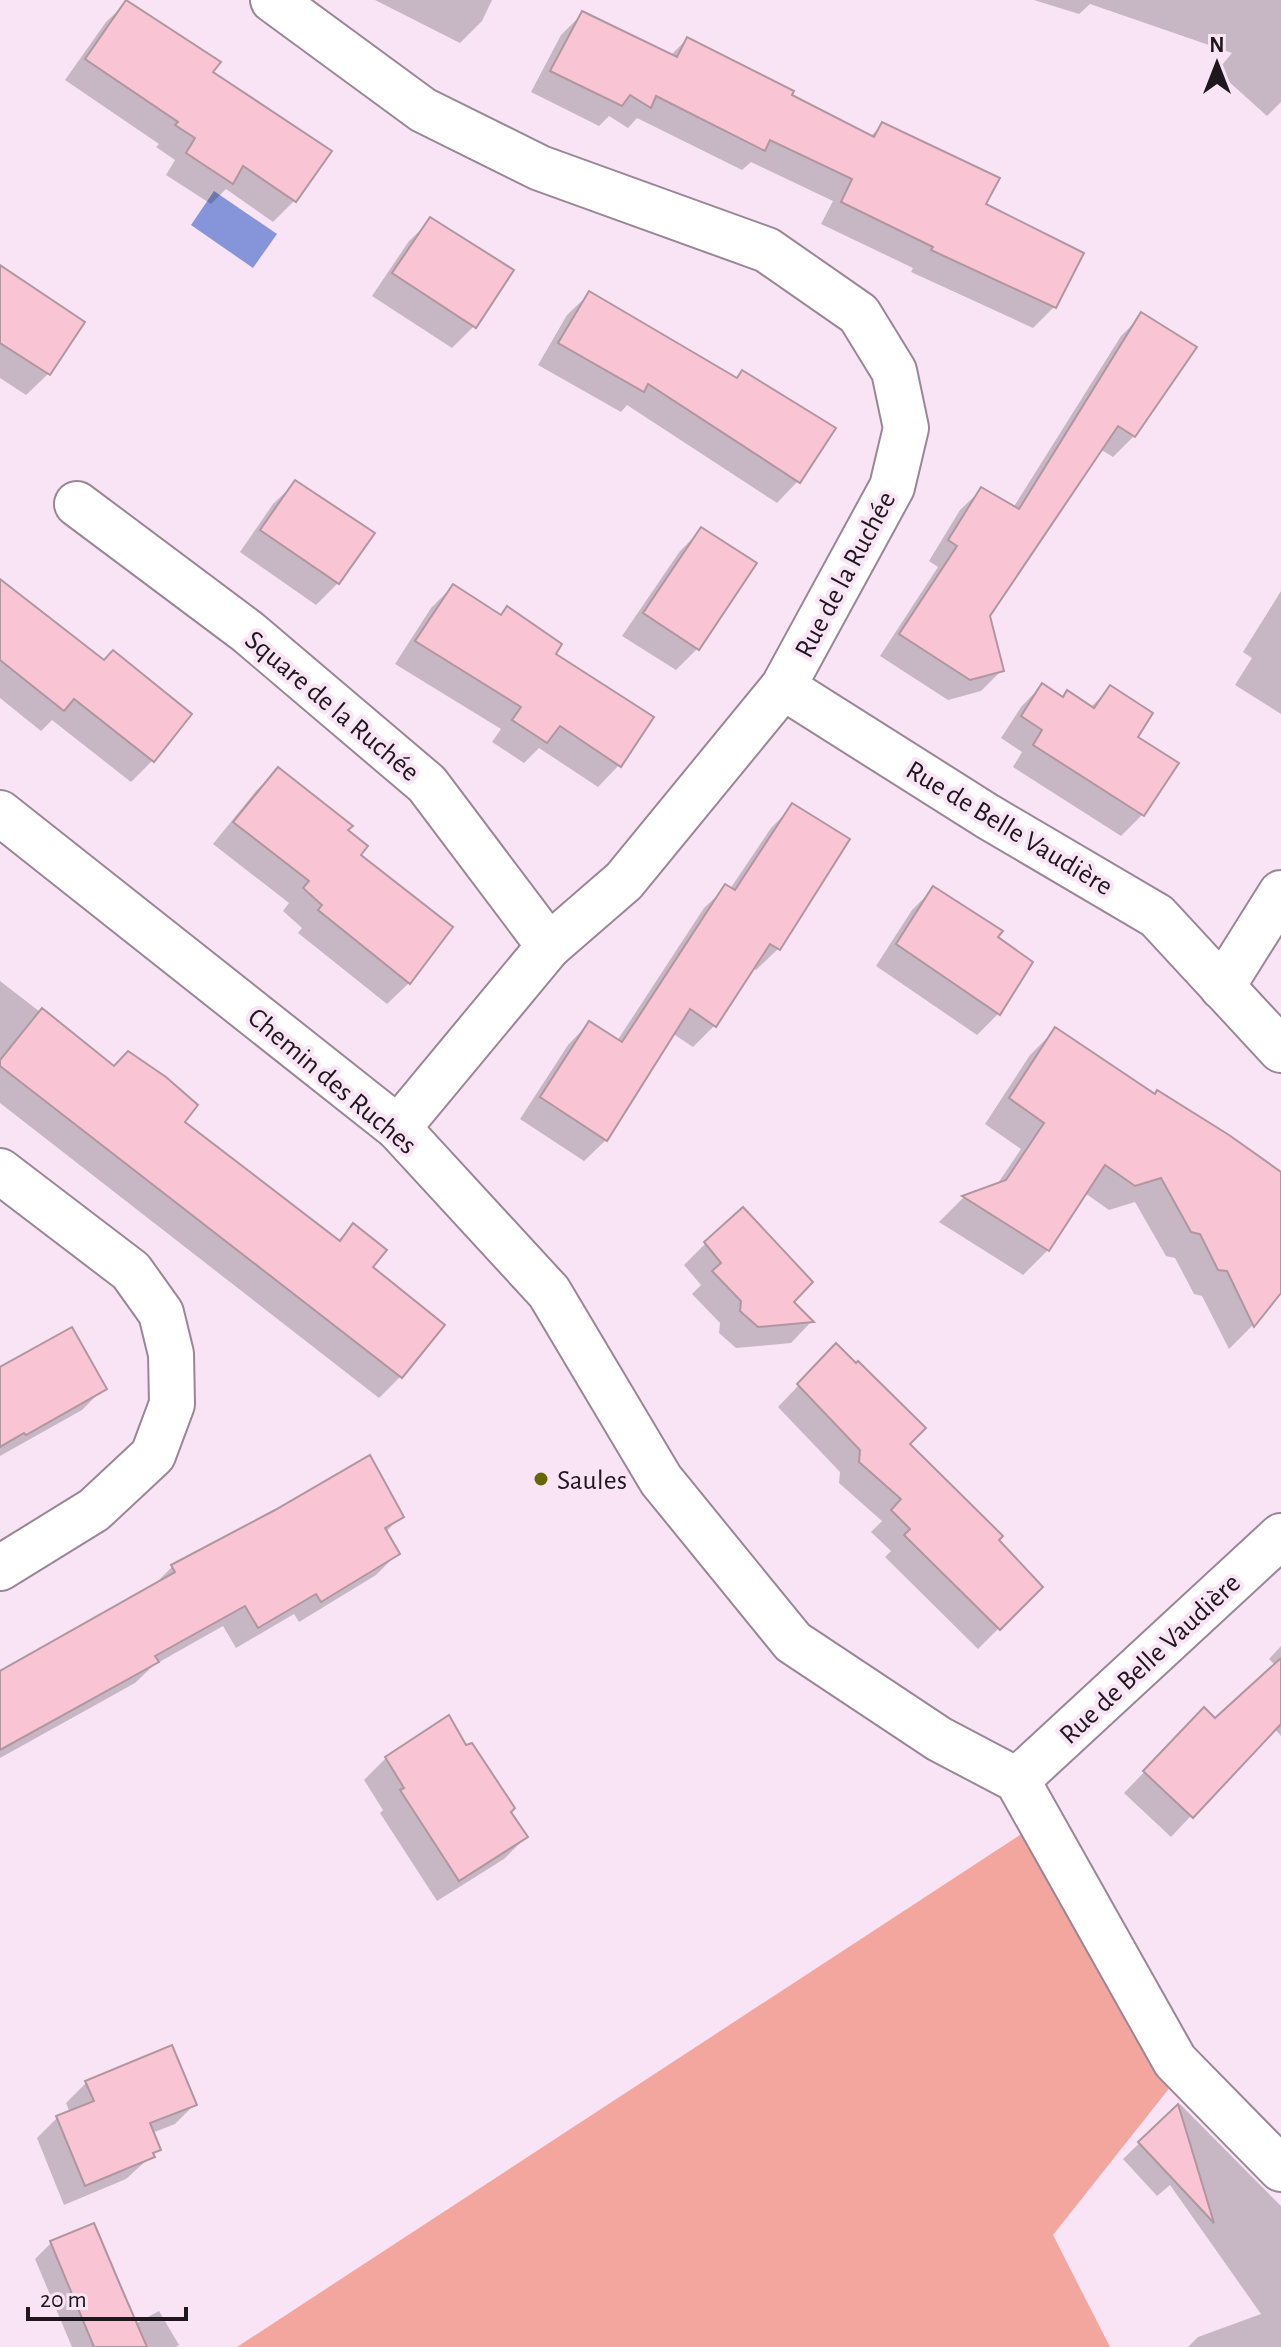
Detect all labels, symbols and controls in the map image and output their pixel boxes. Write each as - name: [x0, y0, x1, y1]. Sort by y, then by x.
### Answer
- north arrow: [1177, 24, 1257, 104]
- text: N: [1209, 34, 1225, 56]
- street label: Rue de la Ruchée: [790, 487, 901, 663]
- street label: Square de la Ruchée: [239, 626, 424, 787]
- street label: Rue de Belle Vaudière: [901, 756, 1117, 901]
- street label: Chemin des Ruches: [242, 1003, 421, 1160]
- place label: Saules: [557, 1467, 627, 1495]
- marker: Saules: [532, 1470, 550, 1488]
- street label: Rue de Belle Vaudière: [1055, 1569, 1246, 1750]
- scale bar: [28, 2271, 186, 2321]
- text: 20 m: [40, 2288, 87, 2312]

